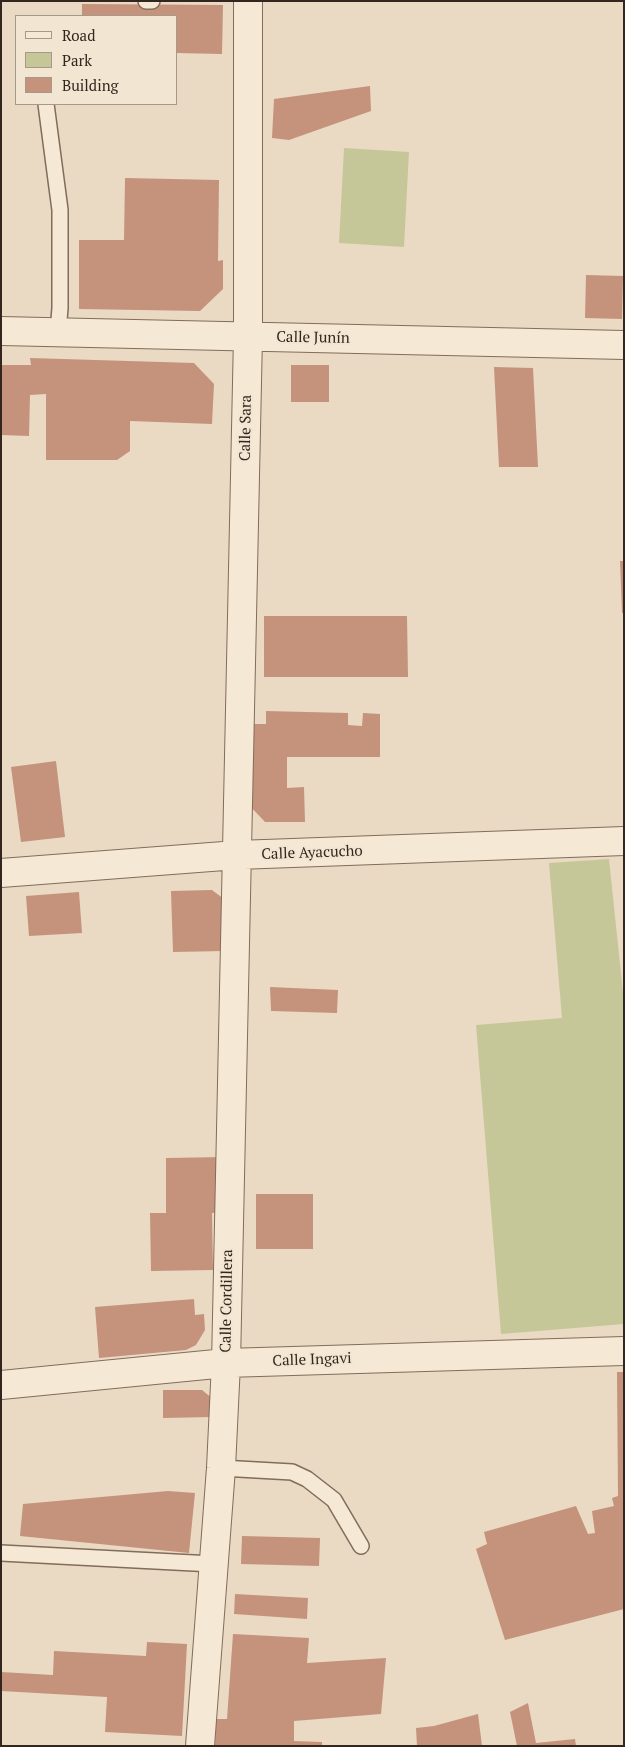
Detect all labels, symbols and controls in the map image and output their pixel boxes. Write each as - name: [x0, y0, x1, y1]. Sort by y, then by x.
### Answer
- legend: [15, 15, 178, 105]
- text: Road: [62, 25, 95, 45]
- text: Park: [62, 50, 92, 70]
- text: Building: [62, 75, 119, 95]
- street label: Calle Junín: [276, 328, 350, 348]
- street label: Calle Sara: [236, 395, 256, 461]
- street label: Calle Ayacucho: [261, 842, 363, 864]
- street label: Calle Cordillera: [217, 1249, 237, 1353]
- street label: Calle Ingavi: [272, 1350, 352, 1370]

